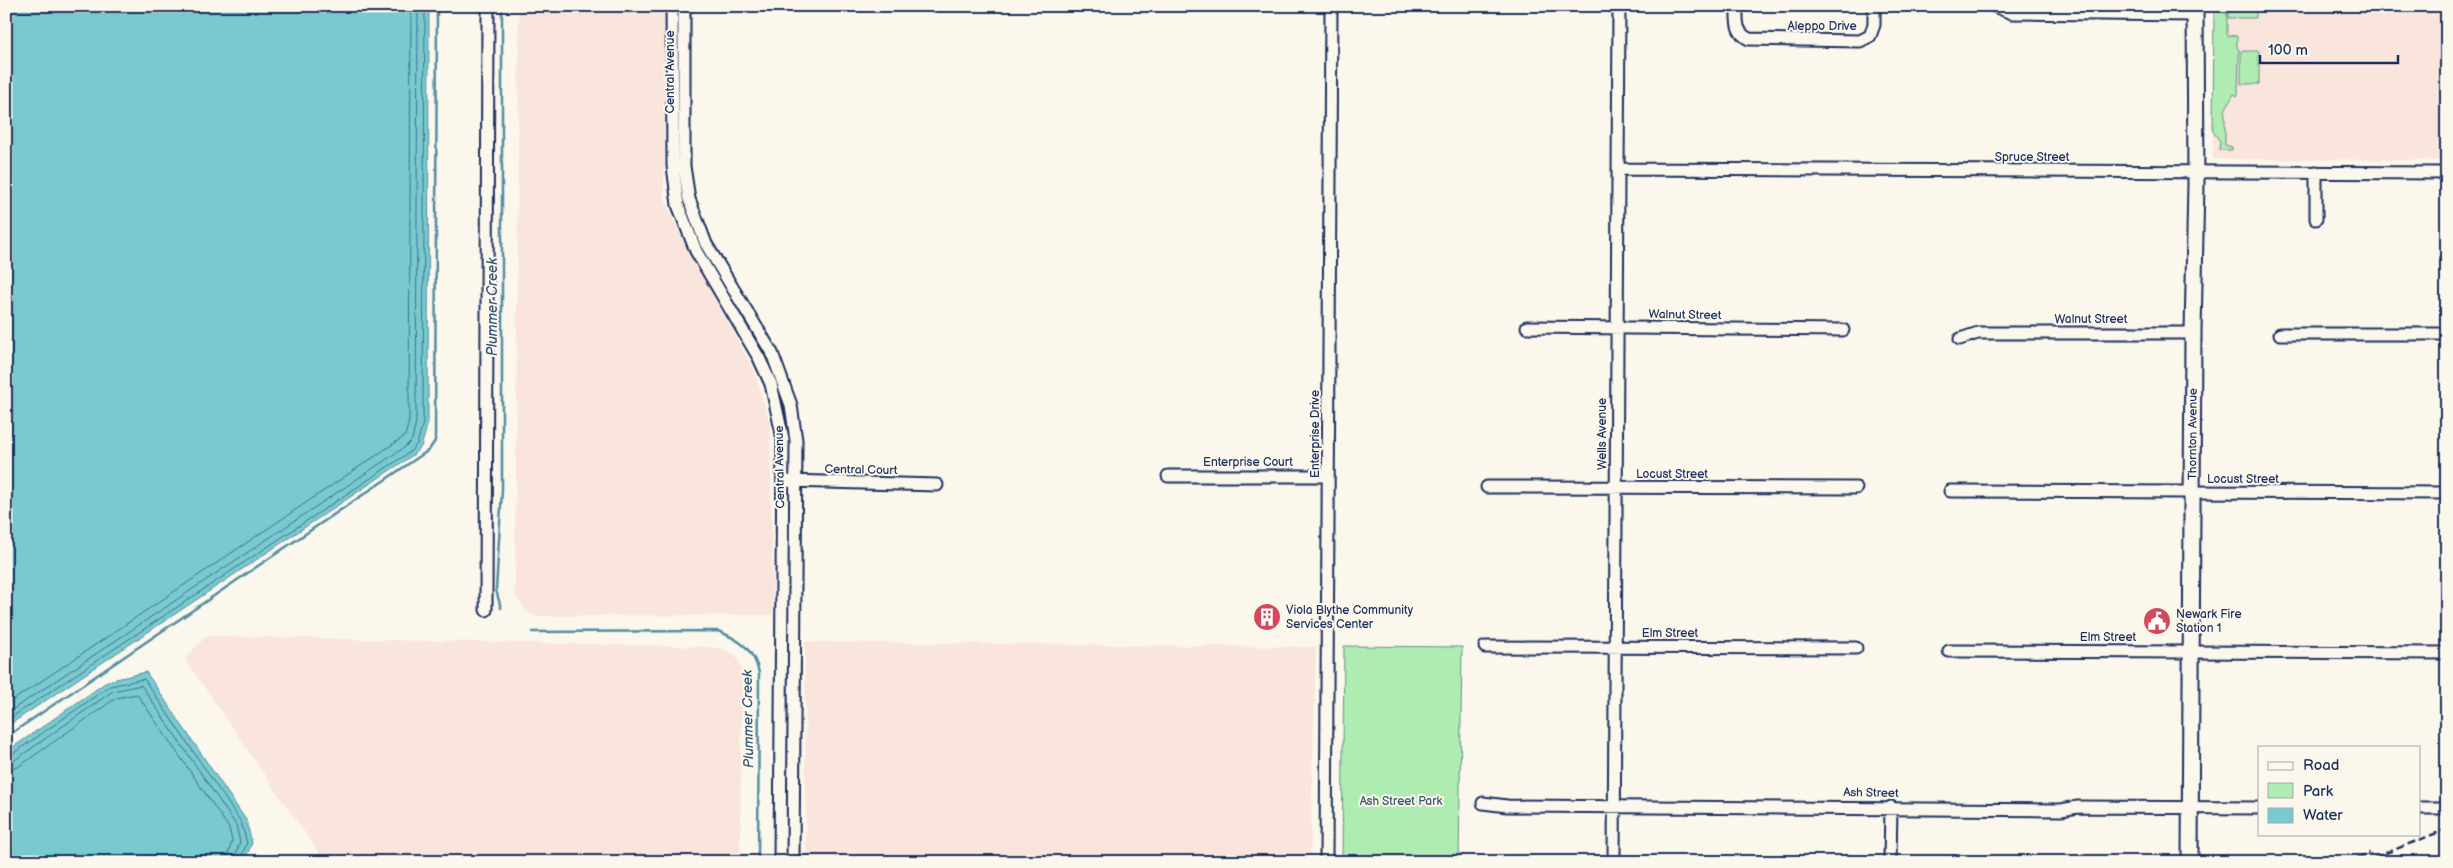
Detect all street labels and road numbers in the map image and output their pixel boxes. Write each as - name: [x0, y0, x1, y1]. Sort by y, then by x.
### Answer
- street label: Aleppo Drive: [1787, 19, 1857, 34]
- street label: Central Avenue: [663, 30, 678, 114]
- street label: Spruce Street: [1995, 150, 2070, 165]
- street label: Walnut Street: [1648, 307, 1722, 323]
- street label: Walnut Street: [2055, 312, 2128, 327]
- street label: Thornton Avenue: [2185, 388, 2200, 480]
- street label: Enterprise Drive: [1308, 390, 1323, 478]
- street label: Wells Avenue: [1595, 398, 1610, 470]
- street label: Central Avenue: [772, 425, 788, 509]
- street label: Enterprise Court: [1203, 455, 1293, 470]
- street label: Central Court: [824, 462, 898, 478]
- street label: Locust Street: [1636, 467, 1708, 482]
- street label: Locust Street: [2207, 472, 2279, 487]
- street label: Elm Street: [1642, 626, 1699, 641]
- street label: Elm Street: [2080, 630, 2137, 645]
- street label: Ash Street: [1843, 785, 1899, 801]

